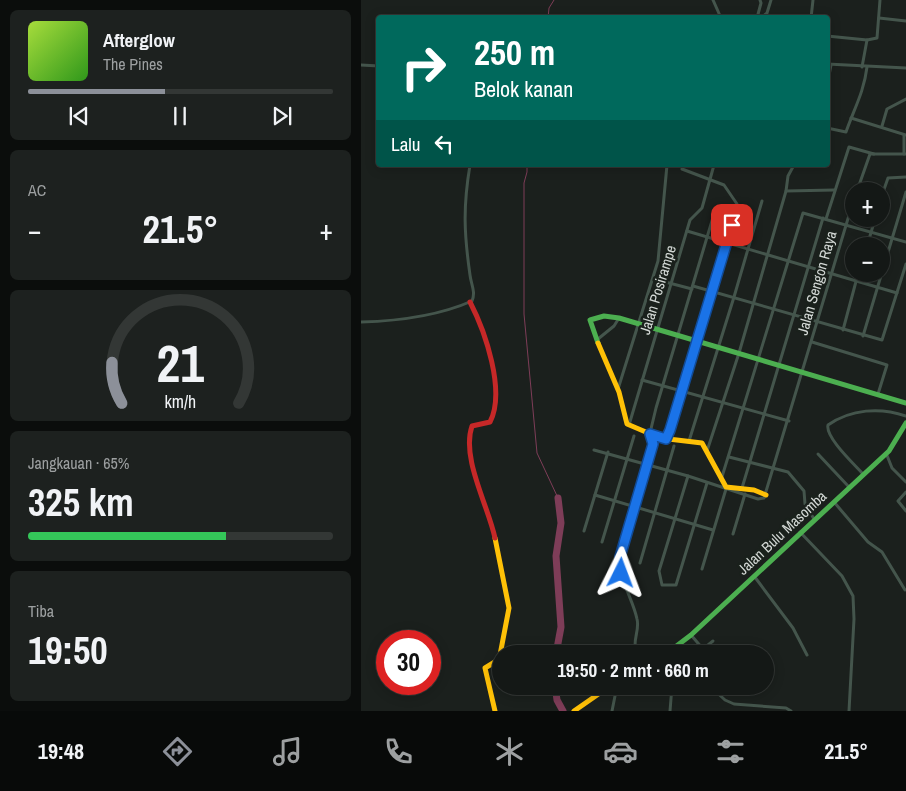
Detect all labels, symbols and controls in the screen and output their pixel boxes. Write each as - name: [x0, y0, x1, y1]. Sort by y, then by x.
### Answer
- text: Afterglow: [103, 27, 175, 53]
- text: 250 m: [474, 29, 555, 76]
- icon: right: [391, 35, 456, 100]
- text: The Pines: [103, 53, 163, 75]
- text: Belok kanan: [474, 74, 573, 104]
- icon: previous: [65, 102, 93, 130]
- icon: pause: [166, 102, 194, 130]
- icon: next: [268, 102, 296, 130]
- icon: left: [430, 130, 458, 158]
- text: Lalu: [391, 131, 420, 157]
- text: AC: [28, 179, 46, 201]
- map controls: [845, 182, 890, 282]
- button: +: [845, 182, 890, 227]
- text: 21.5°: [143, 204, 218, 255]
- pin: [711, 204, 753, 246]
- text: −: [28, 211, 41, 249]
- text: +: [320, 211, 333, 249]
- icon: arrive: [718, 211, 746, 239]
- street label: Jalan Sengon Raya: [792, 228, 841, 337]
- button: −: [845, 237, 890, 282]
- street label: Jalan Posirampe: [634, 243, 681, 337]
- text: 21: [157, 328, 204, 398]
- text: km/h: [165, 390, 196, 414]
- text: Jangkauan · 65%: [28, 452, 129, 474]
- text: 325 km: [28, 477, 134, 528]
- street label: Jalan Bulu Masomba: [732, 486, 831, 579]
- position arrow: [594, 546, 646, 598]
- text: Tiba: [28, 600, 54, 622]
- text: 19:50: [28, 625, 108, 676]
- speed limit sign: 30: [376, 630, 441, 695]
- text: 19:50 · 2 mnt · 660 m: [557, 657, 709, 683]
- icon: directions: [160, 734, 195, 769]
- icon: music: [270, 734, 305, 769]
- icon: phone: [381, 734, 416, 769]
- icon: climate: [492, 734, 527, 769]
- icon: car: [603, 734, 638, 769]
- icon: filters: [713, 734, 748, 769]
- text: 19:48: [38, 736, 84, 766]
- text: 21.5°: [824, 736, 868, 766]

